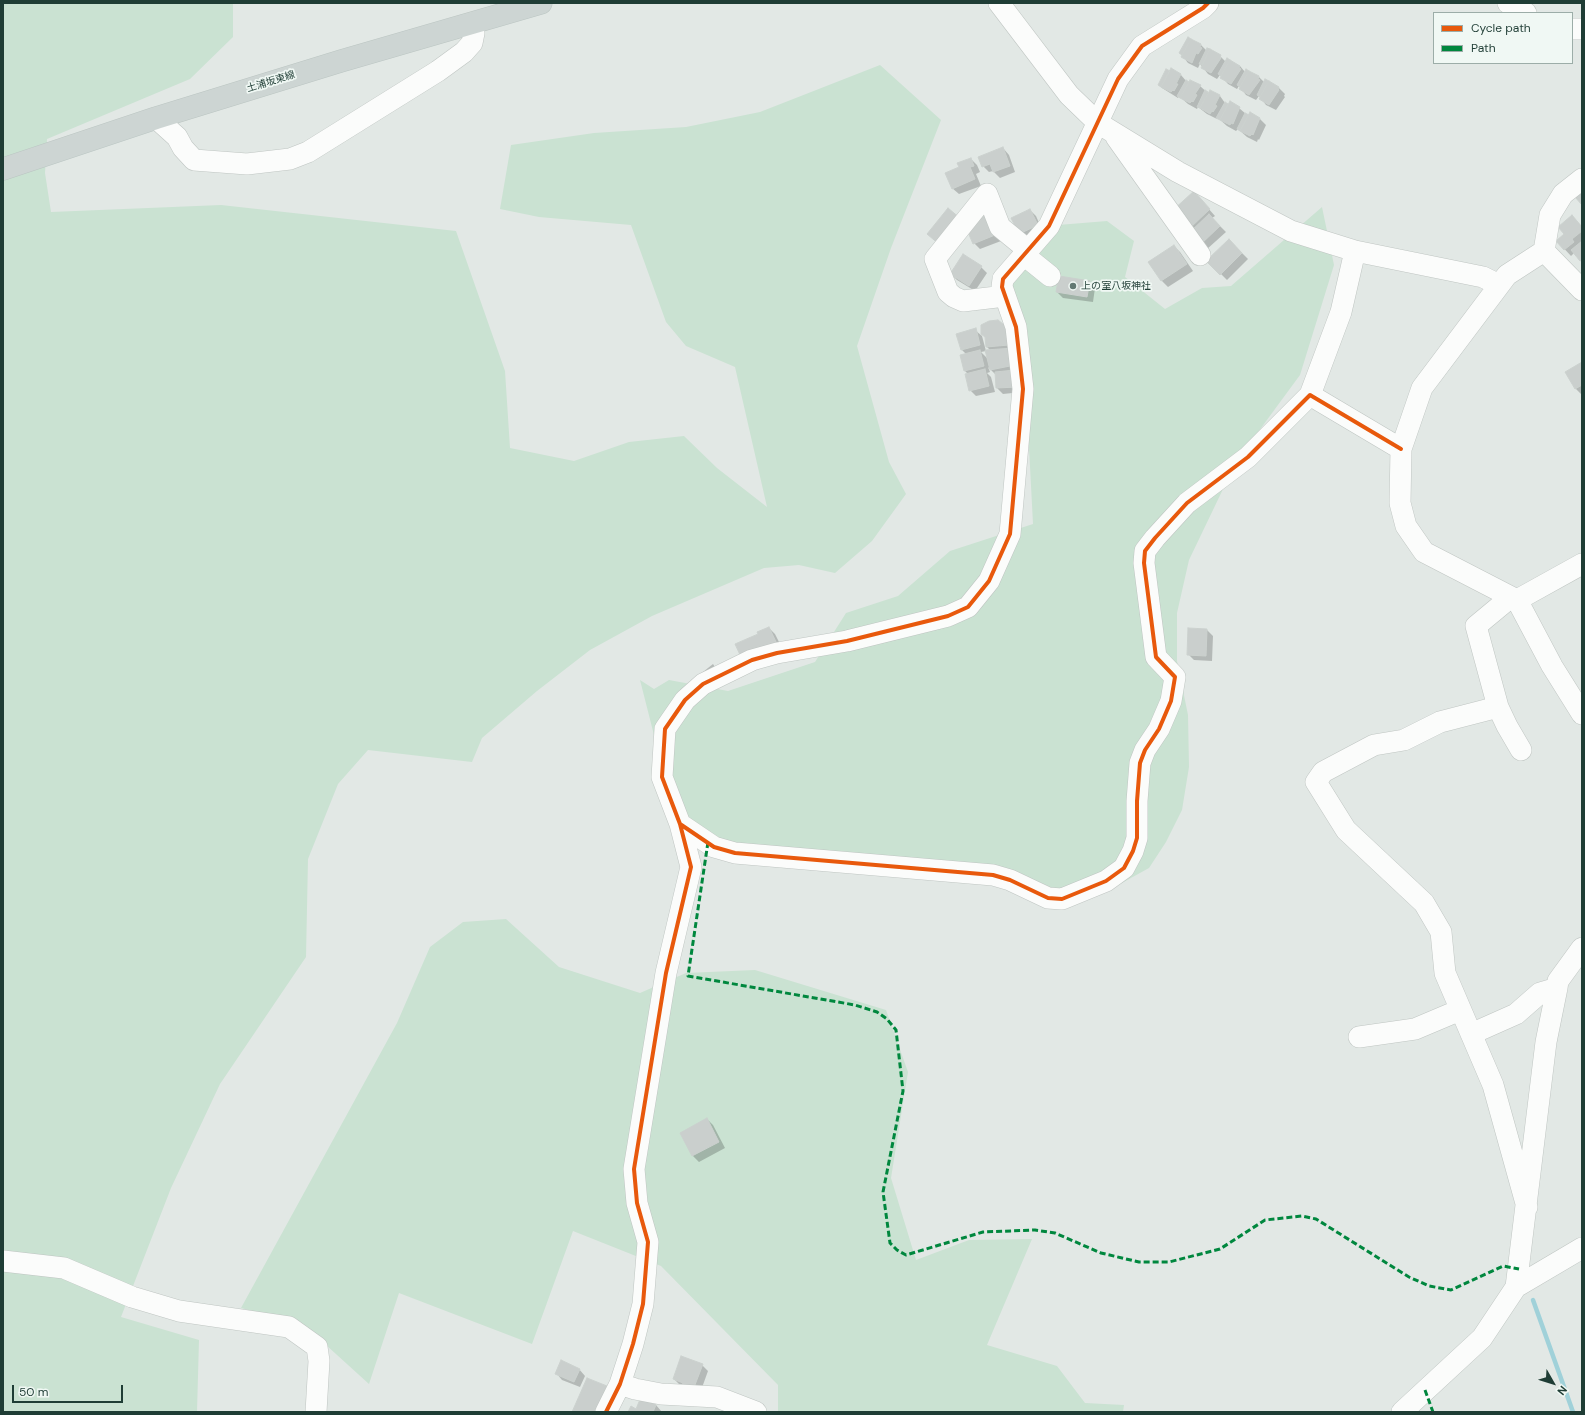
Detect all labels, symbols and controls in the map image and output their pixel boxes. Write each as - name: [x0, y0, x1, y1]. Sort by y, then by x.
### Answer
- legend: [1433, 12, 1573, 64]
- text: Cycle path: [1471, 20, 1531, 36]
- text: Path: [1471, 40, 1496, 56]
- street label: 土浦坂東線: [245, 69, 297, 95]
- place label: 上の室八坂神社: [1081, 280, 1151, 292]
- marker: 上の室八坂神社: [1068, 281, 1078, 291]
- north arrow: [1533, 1363, 1573, 1403]
- scale bar: [14, 1377, 125, 1403]
- text: N: [1554, 1383, 1570, 1398]
- text: 50 m: [19, 1384, 48, 1400]

